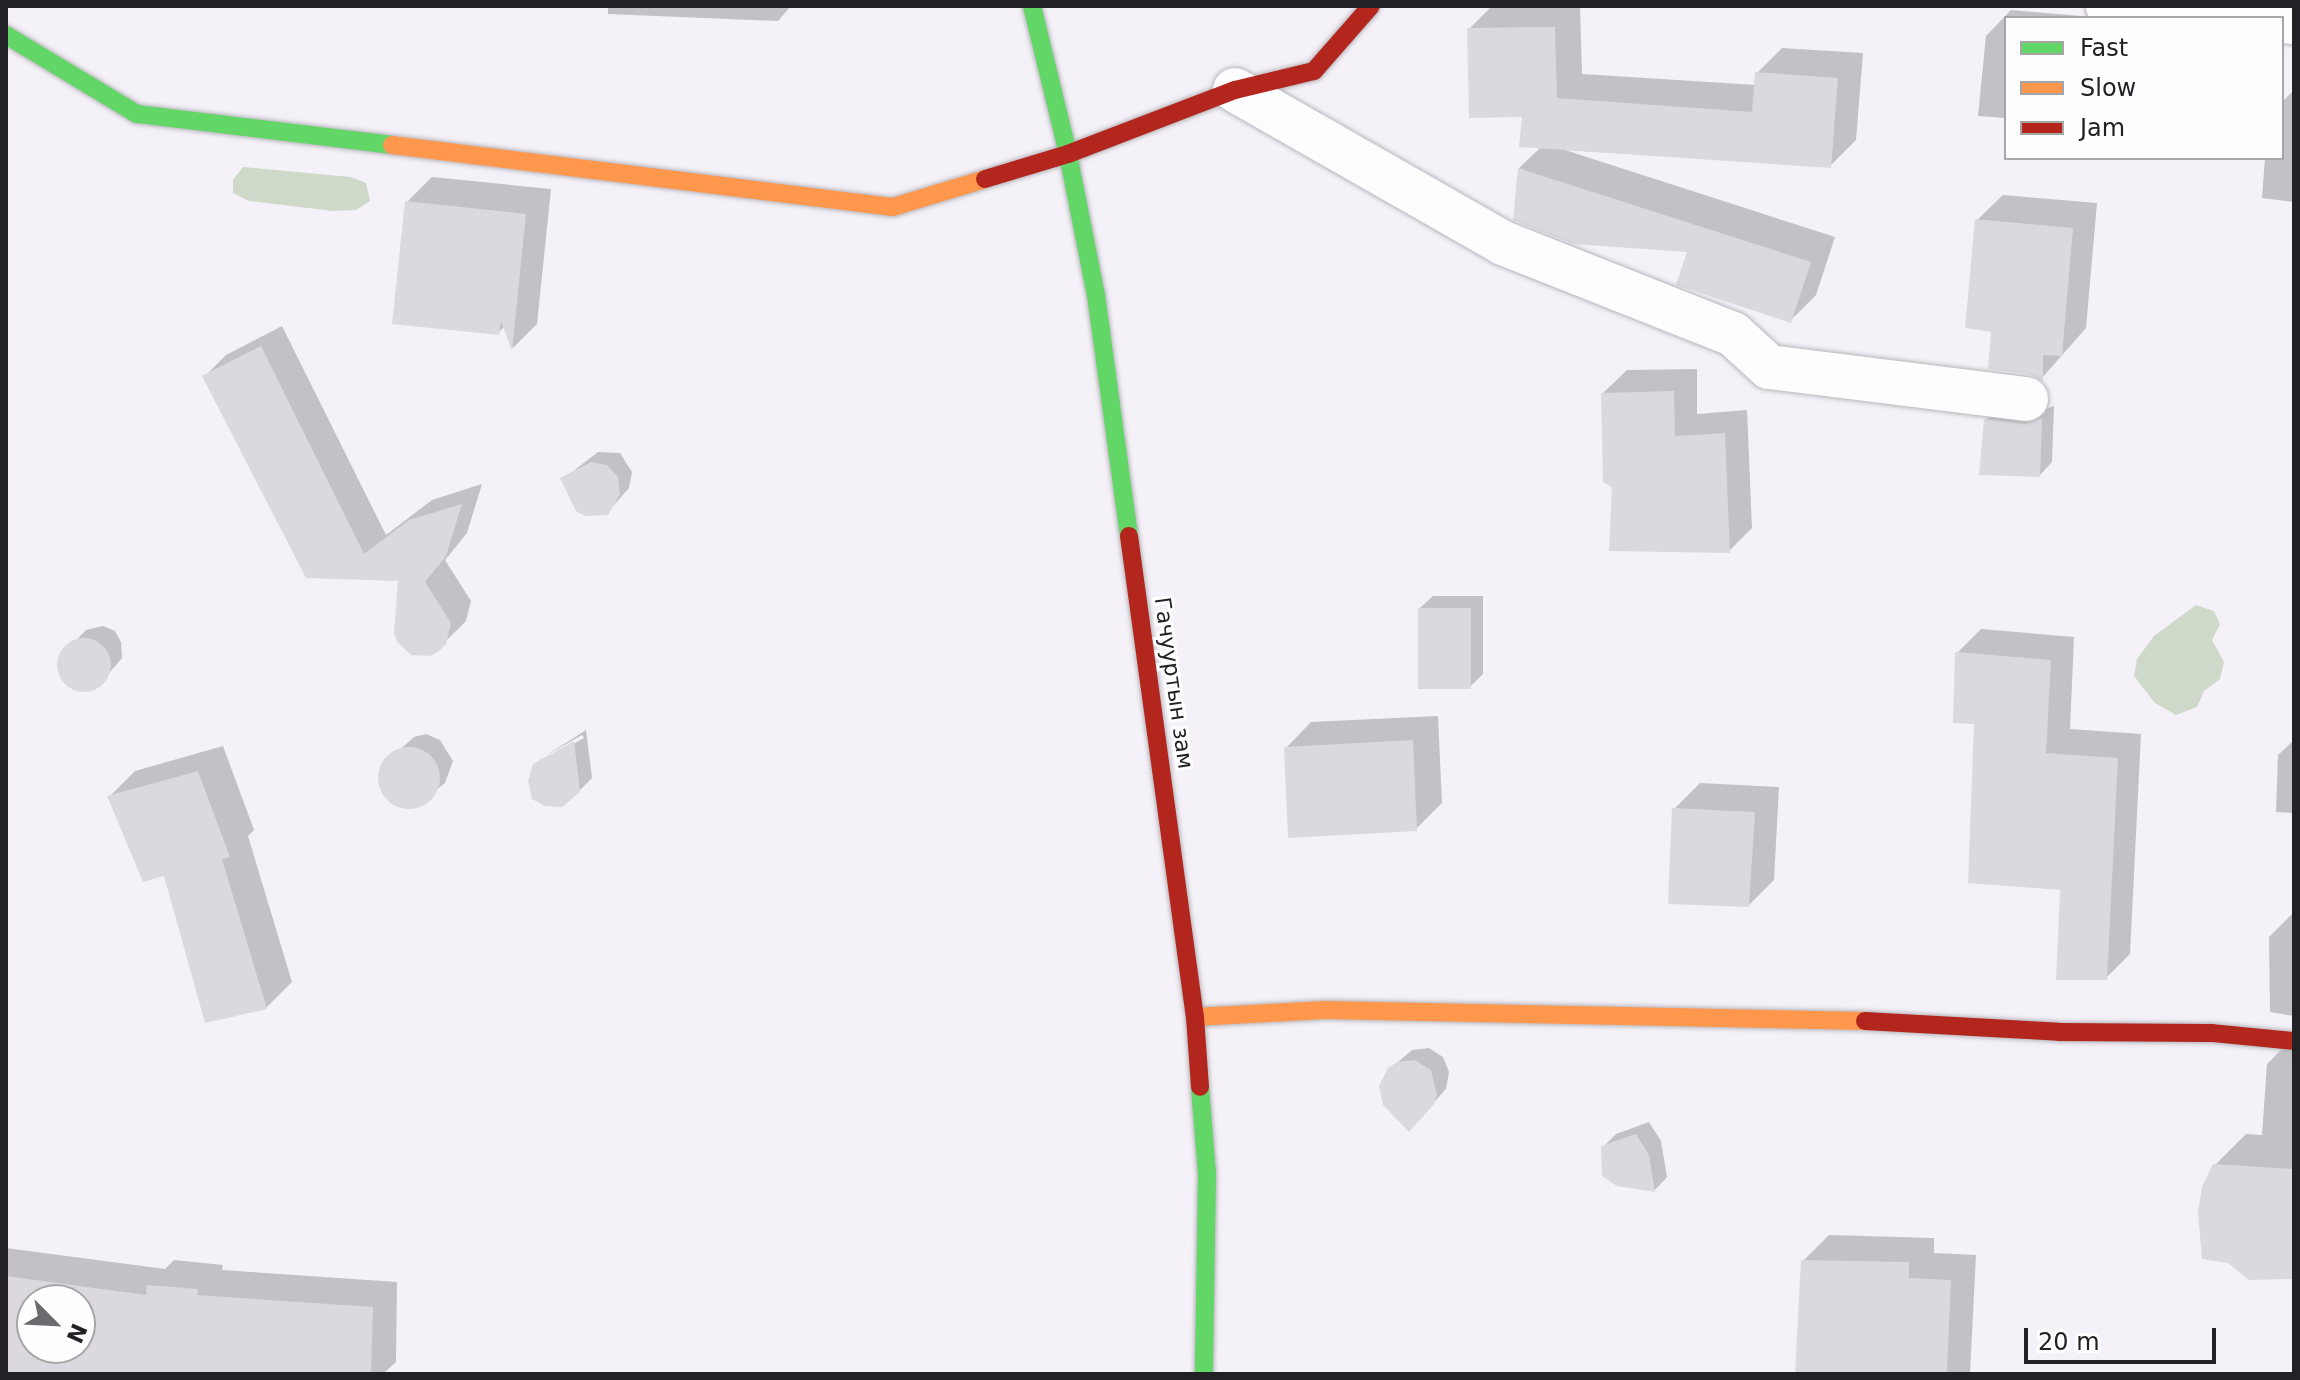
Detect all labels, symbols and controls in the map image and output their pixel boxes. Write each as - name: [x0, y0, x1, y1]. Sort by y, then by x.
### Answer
- legend: [2004, 16, 2284, 160]
- text: Fast: [2080, 34, 2128, 62]
- text: Slow: [2080, 74, 2136, 102]
- text: Jam: [2080, 114, 2125, 142]
- street label: Гачууртын зам: [1149, 595, 1199, 771]
- north arrow: [16, 1284, 96, 1364]
- scale bar: [2028, 1312, 2220, 1362]
- text: N: [61, 1320, 92, 1347]
- text: 20 m: [2038, 1328, 2100, 1356]

